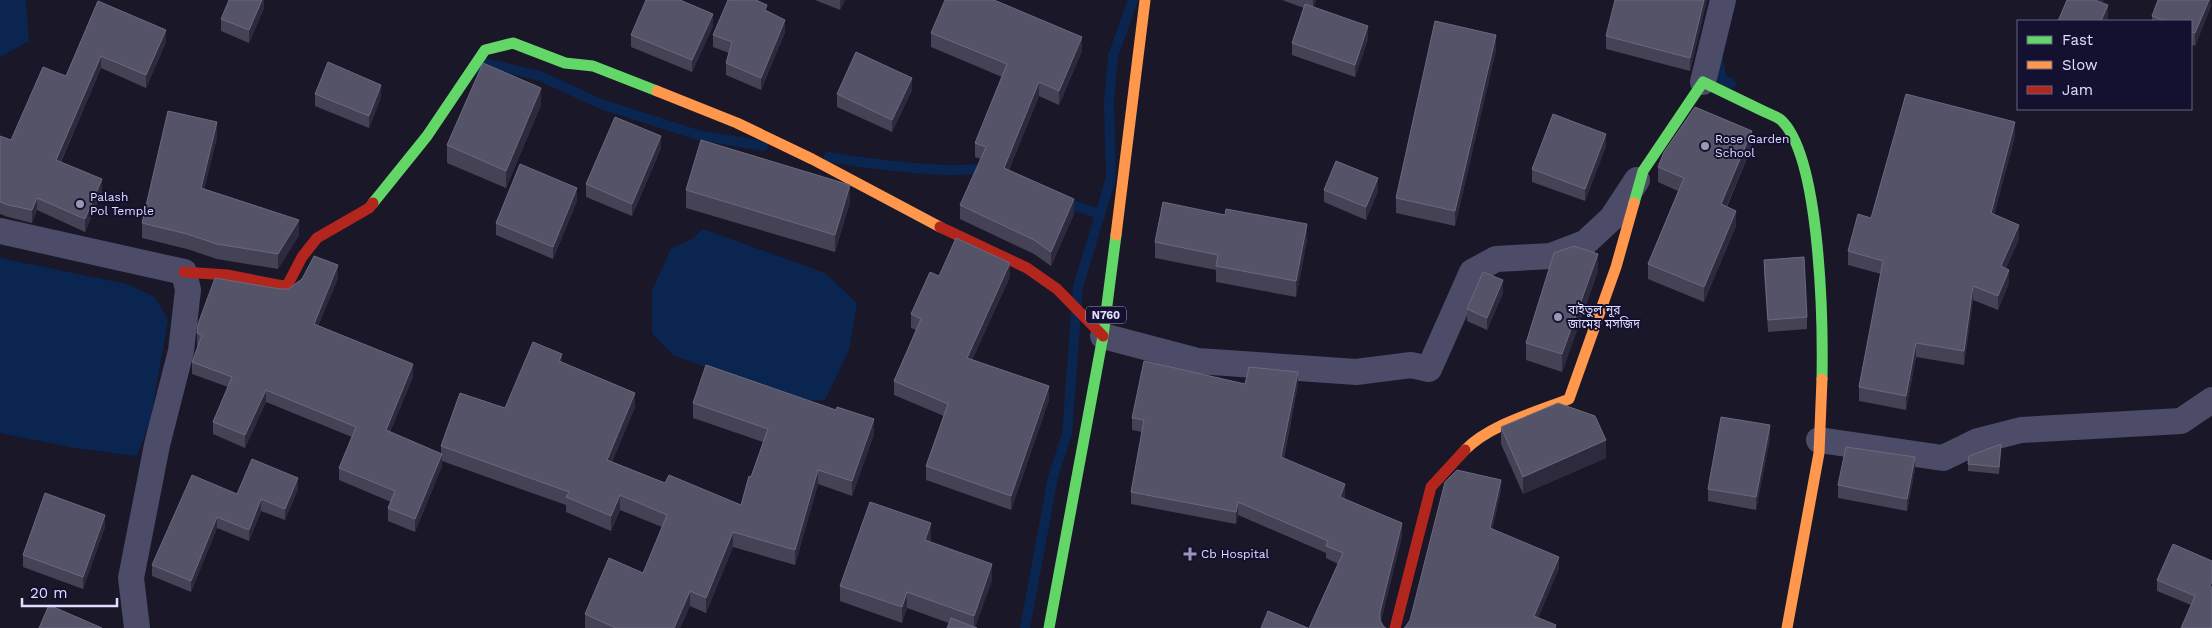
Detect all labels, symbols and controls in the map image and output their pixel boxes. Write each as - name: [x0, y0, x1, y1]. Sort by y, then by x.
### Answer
- legend: [2017, 20, 2192, 110]
- text: Fast: [2062, 31, 2094, 49]
- text: Slow: [2062, 56, 2098, 74]
- text: Jam: [2062, 81, 2093, 99]
- place label: Rose Garden School: [1715, 132, 1789, 160]
- marker: Rose Garden School: [1699, 140, 1711, 152]
- place label: Palash Pol Temple: [90, 190, 154, 218]
- marker: Palash Pol Temple: [74, 198, 86, 210]
- place label: বাইতুল নূর জামেয় মসজিদ: [1567, 302, 1640, 331]
- road number: N760: [1086, 306, 1126, 324]
- marker: বাইতুল নূর জামেয় মসজিদ: [1552, 311, 1564, 323]
- marker: Cb Hospital: [1183, 547, 1197, 561]
- place label: Cb Hospital: [1201, 547, 1270, 561]
- scale bar: [22, 576, 118, 608]
- text: 20 m: [30, 584, 68, 602]

